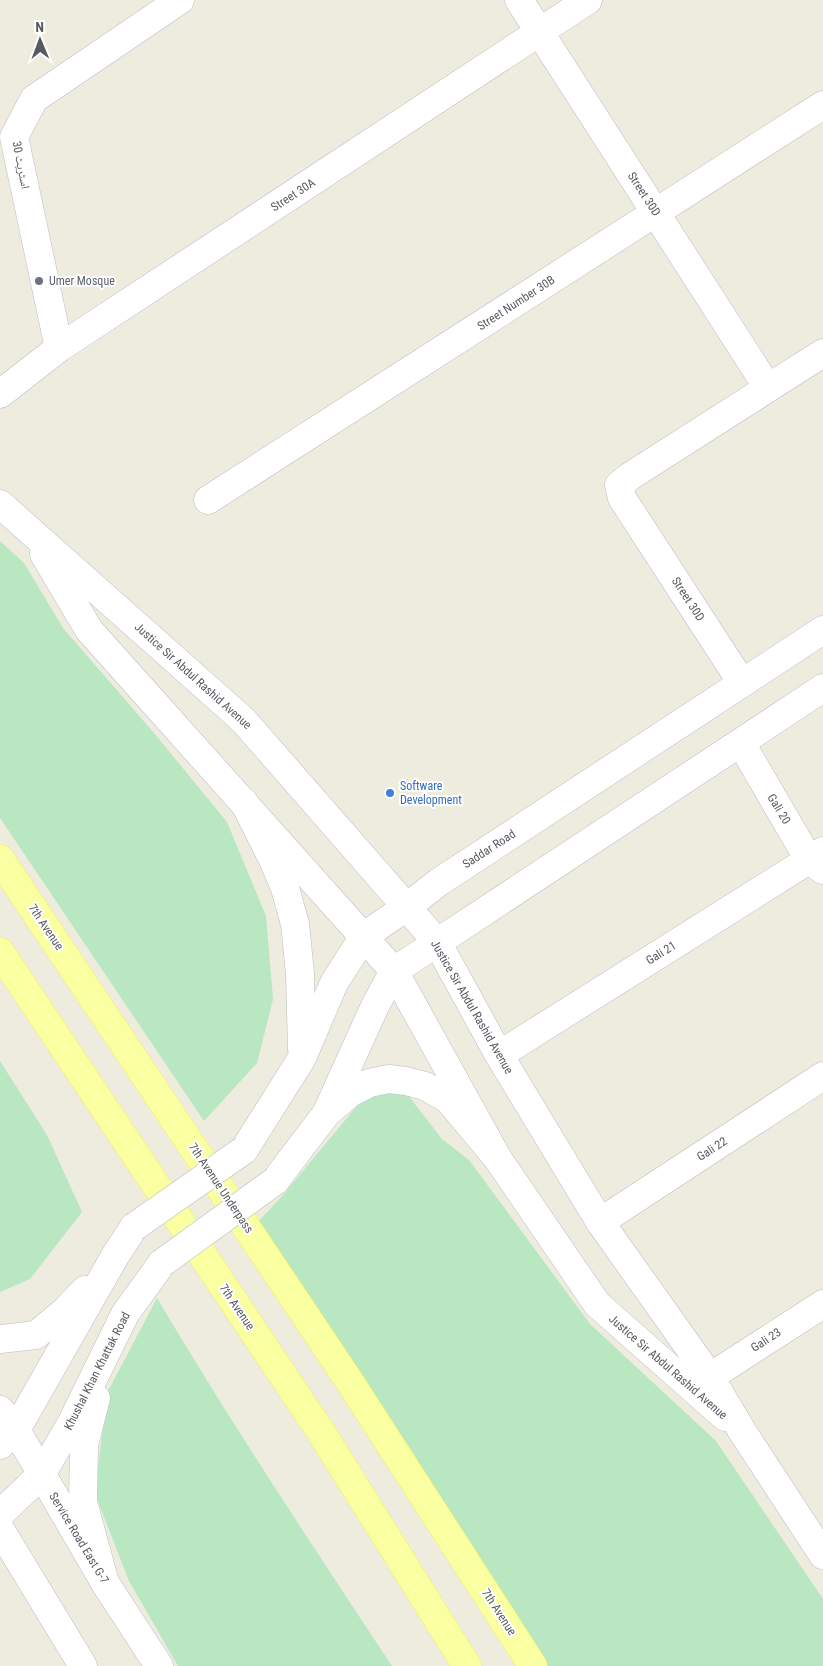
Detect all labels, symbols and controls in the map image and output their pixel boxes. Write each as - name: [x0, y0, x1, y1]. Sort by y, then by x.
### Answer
- north arrow: [15, 15, 65, 65]
- text: N: [35, 19, 44, 35]
- street label: اسٹریٹ 30: [9, 140, 33, 190]
- street label: Street 30D: [625, 169, 663, 219]
- street label: Street 30A: [268, 176, 318, 214]
- street label: Street Number 30B: [475, 273, 557, 333]
- place label: Umer Mosque: [49, 274, 115, 288]
- marker: Umer Mosque: [33, 275, 45, 287]
- street label: Street 30D: [669, 574, 707, 624]
- street label: Justice Sir Abdul Rashid Avenue: [132, 620, 255, 732]
- place label: Software Development: [400, 779, 462, 807]
- marker: Software Development: [384, 787, 396, 799]
- street label: Gali 20: [765, 791, 794, 827]
- street label: Saddar Road: [460, 827, 518, 871]
- street label: 7th Avenue: [25, 901, 67, 953]
- street label: Justice Sir Abdul Rashid Avenue: [428, 938, 516, 1077]
- street label: Gali 21: [643, 938, 679, 968]
- street label: Gali 22: [694, 1134, 730, 1164]
- street label: 7th Avenue Underpass: [186, 1140, 256, 1236]
- street label: 7th Avenue: [216, 1281, 258, 1333]
- street label: Khushal Khan Khattak Road: [61, 1310, 133, 1432]
- street label: Justice Sir Abdul Rashid Avenue: [606, 1312, 730, 1422]
- street label: Gali 23: [748, 1325, 784, 1355]
- street label: Service Road East G-7: [46, 1490, 112, 1586]
- street label: 7th Avenue: [479, 1586, 519, 1638]

